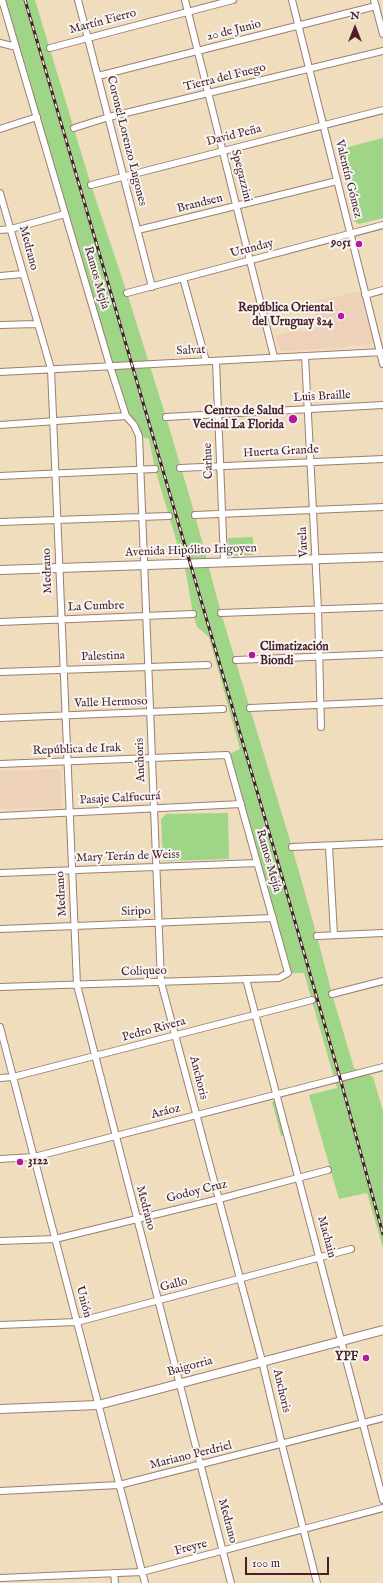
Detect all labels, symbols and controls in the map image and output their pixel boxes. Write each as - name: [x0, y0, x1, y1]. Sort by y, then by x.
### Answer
- street label: Martín Fierro: [68, 6, 138, 38]
- north arrow: [335, 8, 375, 48]
- text: N: [350, 9, 360, 23]
- street label: 20 de Junio: [205, 17, 263, 45]
- street label: Tierra del Fuego: [182, 61, 268, 95]
- street label: Coronel Lorenzo Lugones: [103, 75, 149, 207]
- street label: David Peña: [205, 122, 263, 150]
- street label: Valentín Gómez: [331, 138, 365, 220]
- street label: Spegazzini: [228, 148, 254, 204]
- street label: Brandsen: [176, 191, 224, 217]
- street label: Medrano: [15, 224, 41, 272]
- street label: Urunday: [229, 236, 275, 262]
- place label: 9051: [331, 237, 351, 251]
- marker: 9051: [354, 239, 364, 249]
- street label: Ramos Mejía: [80, 245, 112, 311]
- place label: República Oriental del Uruguay 824: [238, 302, 333, 330]
- marker: República Oriental del Uruguay 824: [336, 311, 346, 321]
- street label: Salvat: [176, 343, 206, 359]
- street label: Luis Braille: [293, 388, 351, 406]
- place label: Centro de Salud Vecinal La Florida: [193, 405, 284, 433]
- marker: Centro de Salud Vecinal La Florida: [287, 413, 299, 425]
- street label: Carhue: [201, 443, 217, 479]
- street label: Huerta Grande: [243, 443, 319, 461]
- street label: Varela: [296, 526, 312, 558]
- street label: Avenida Hipólito Irigoyen: [125, 542, 257, 560]
- street label: Medrano: [40, 548, 56, 594]
- street label: La Cumbre: [67, 599, 125, 615]
- place label: Climatización Biondi: [260, 641, 329, 669]
- street label: Palestina: [81, 649, 125, 665]
- marker: Climatización Biondi: [247, 650, 257, 660]
- street label: Valle Hermoso: [74, 695, 148, 711]
- street label: Anchoris: [133, 738, 149, 782]
- street label: República de Irak: [32, 741, 122, 759]
- street label: Pasaje Calfucurá: [79, 790, 161, 808]
- street label: Ramos Mejía: [252, 828, 284, 894]
- street label: Mary Terán de Weiss: [76, 848, 180, 866]
- street label: Medrano: [54, 871, 70, 917]
- street label: Siripo: [121, 904, 151, 920]
- street label: Coliqueo: [121, 964, 167, 980]
- street label: Pedro Rivera: [121, 1015, 187, 1045]
- street label: Anchoris: [186, 1055, 210, 1101]
- street label: Aráoz: [150, 1101, 182, 1123]
- place label: 3122: [28, 1155, 48, 1169]
- marker: 3122: [15, 1157, 25, 1167]
- street label: Godoy Cruz: [165, 1178, 229, 1206]
- street label: Medrano: [132, 1184, 158, 1232]
- street label: Machain: [314, 1214, 338, 1260]
- street label: Gallo: [159, 1274, 189, 1296]
- street label: Unión: [72, 1285, 94, 1319]
- place label: YPF: [335, 1351, 358, 1365]
- marker: YPF: [361, 1353, 371, 1363]
- street label: Baigorria: [166, 1354, 214, 1380]
- street label: Anchoris: [269, 1368, 293, 1414]
- street label: Mariano Perdriel: [148, 1439, 234, 1473]
- street label: Medrano: [214, 1497, 240, 1545]
- street label: Freyre: [173, 1537, 209, 1559]
- scale bar: [247, 1549, 331, 1575]
- text: 100 m: [252, 1556, 280, 1571]

